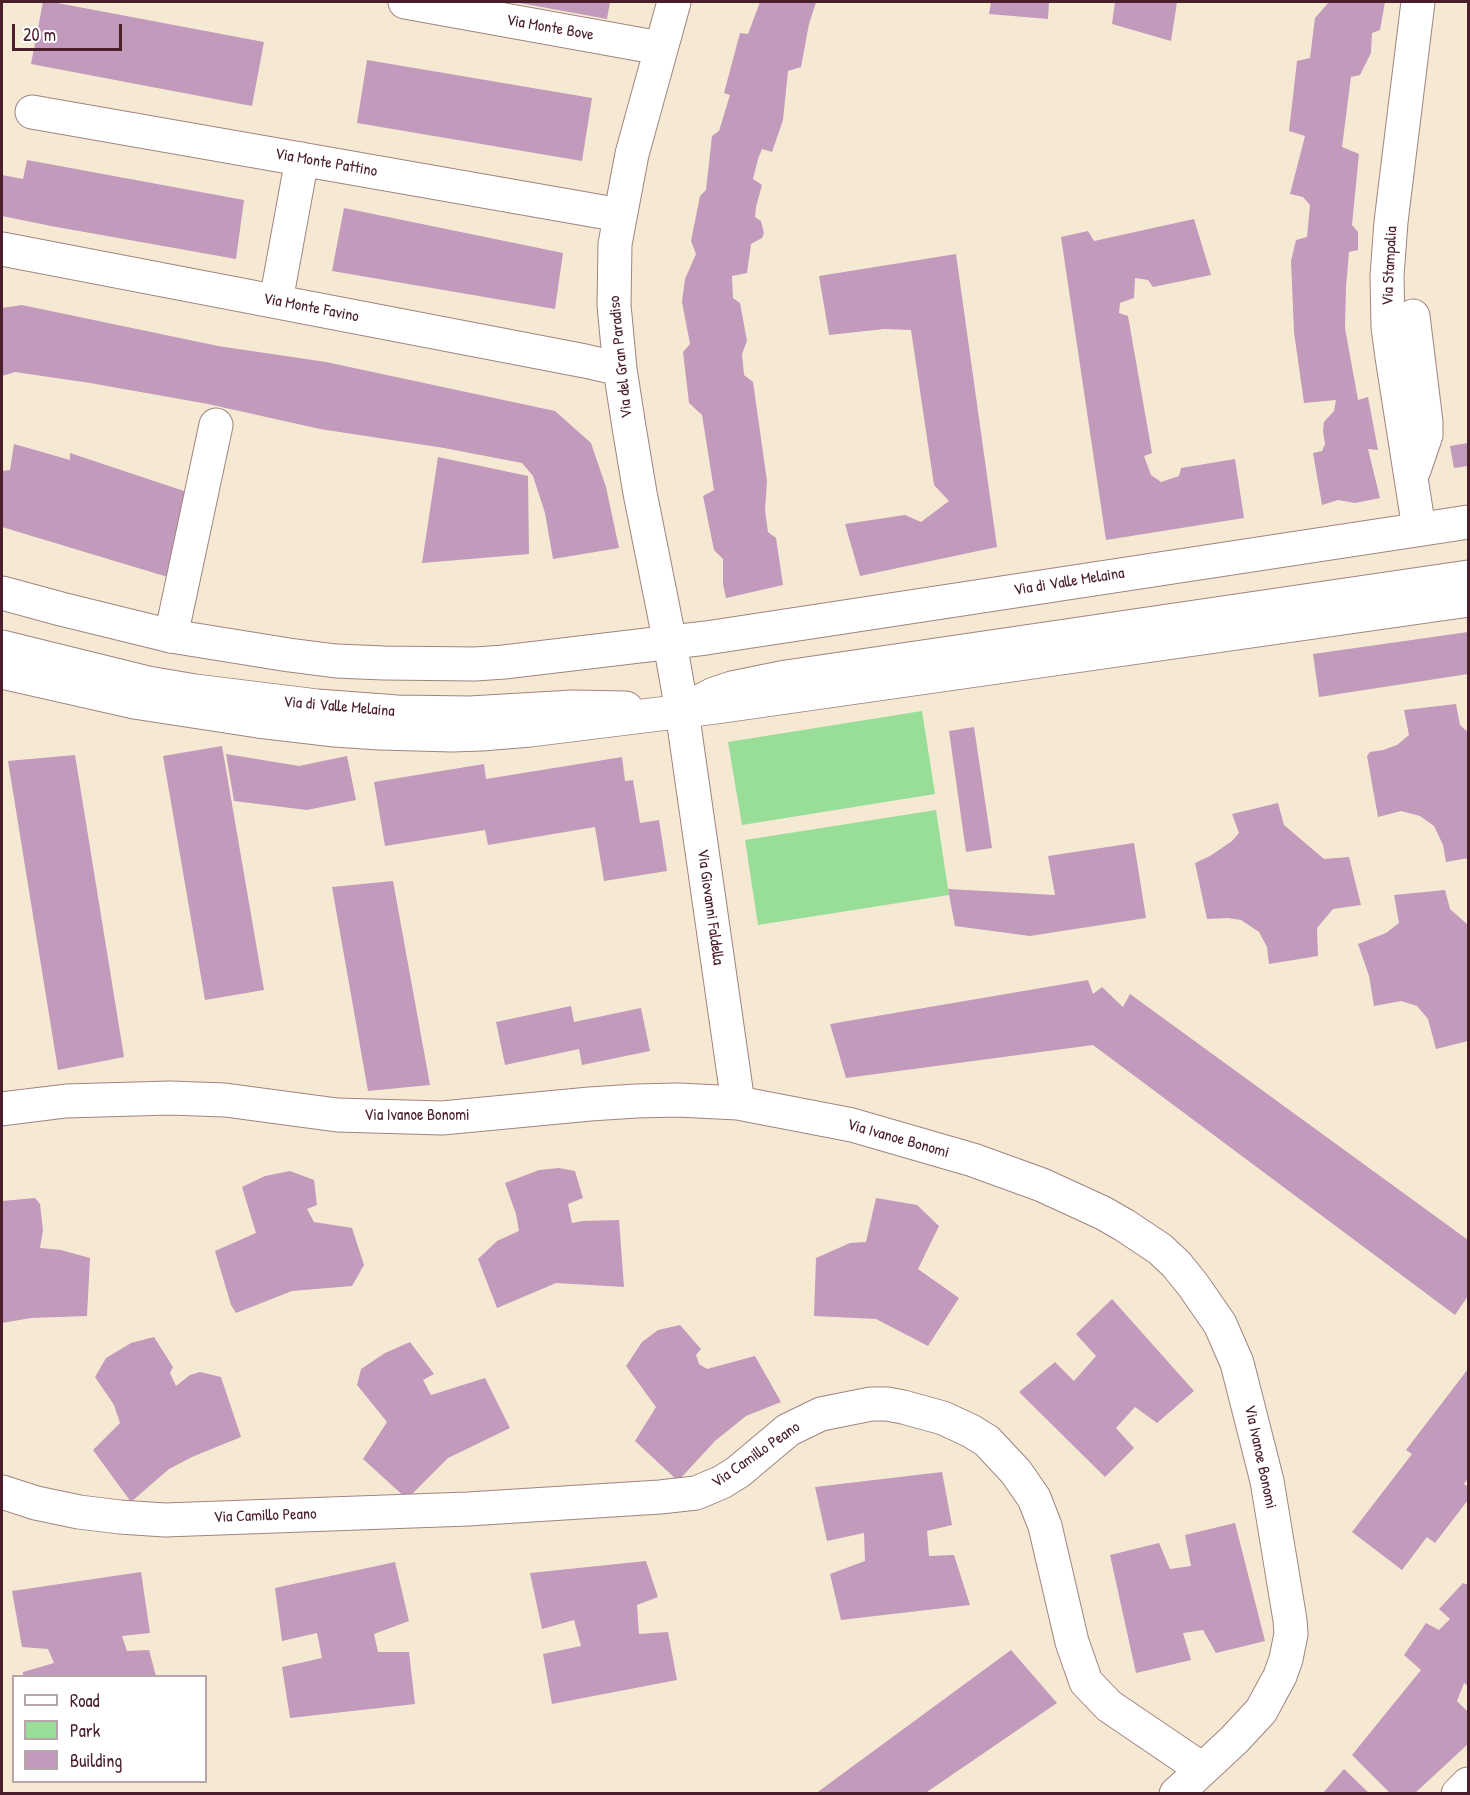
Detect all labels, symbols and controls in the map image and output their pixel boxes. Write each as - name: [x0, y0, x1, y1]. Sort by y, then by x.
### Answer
- street label: Via Monte Bove: [505, 11, 595, 45]
- scale bar: [15, 12, 124, 50]
- text: 20 m: [23, 22, 56, 47]
- street label: Via Monte Pattino: [273, 145, 379, 181]
- street label: Via Stampalia: [1378, 226, 1402, 306]
- street label: Via Monte Favino: [261, 289, 361, 327]
- street label: Via del Gran Paradiso: [605, 295, 637, 419]
- street label: Via di Valle Melaina: [1012, 564, 1126, 600]
- street label: Via di Valle Melaina: [283, 693, 395, 721]
- street label: Via Giovanni Faldella: [692, 848, 728, 966]
- street label: Via Ivanoe Bonomi: [364, 1106, 470, 1126]
- street label: Via Ivanoe Bonomi: [845, 1115, 951, 1163]
- street label: Via Ivanoe Bonomi: [1240, 1403, 1280, 1511]
- street label: Via Camillo Peano: [708, 1418, 804, 1492]
- street label: Via Camillo Peano: [213, 1505, 317, 1527]
- legend: [12, 1675, 207, 1783]
- text: Road: [70, 1688, 100, 1713]
- text: Park: [70, 1718, 100, 1743]
- text: Building: [70, 1748, 122, 1773]

